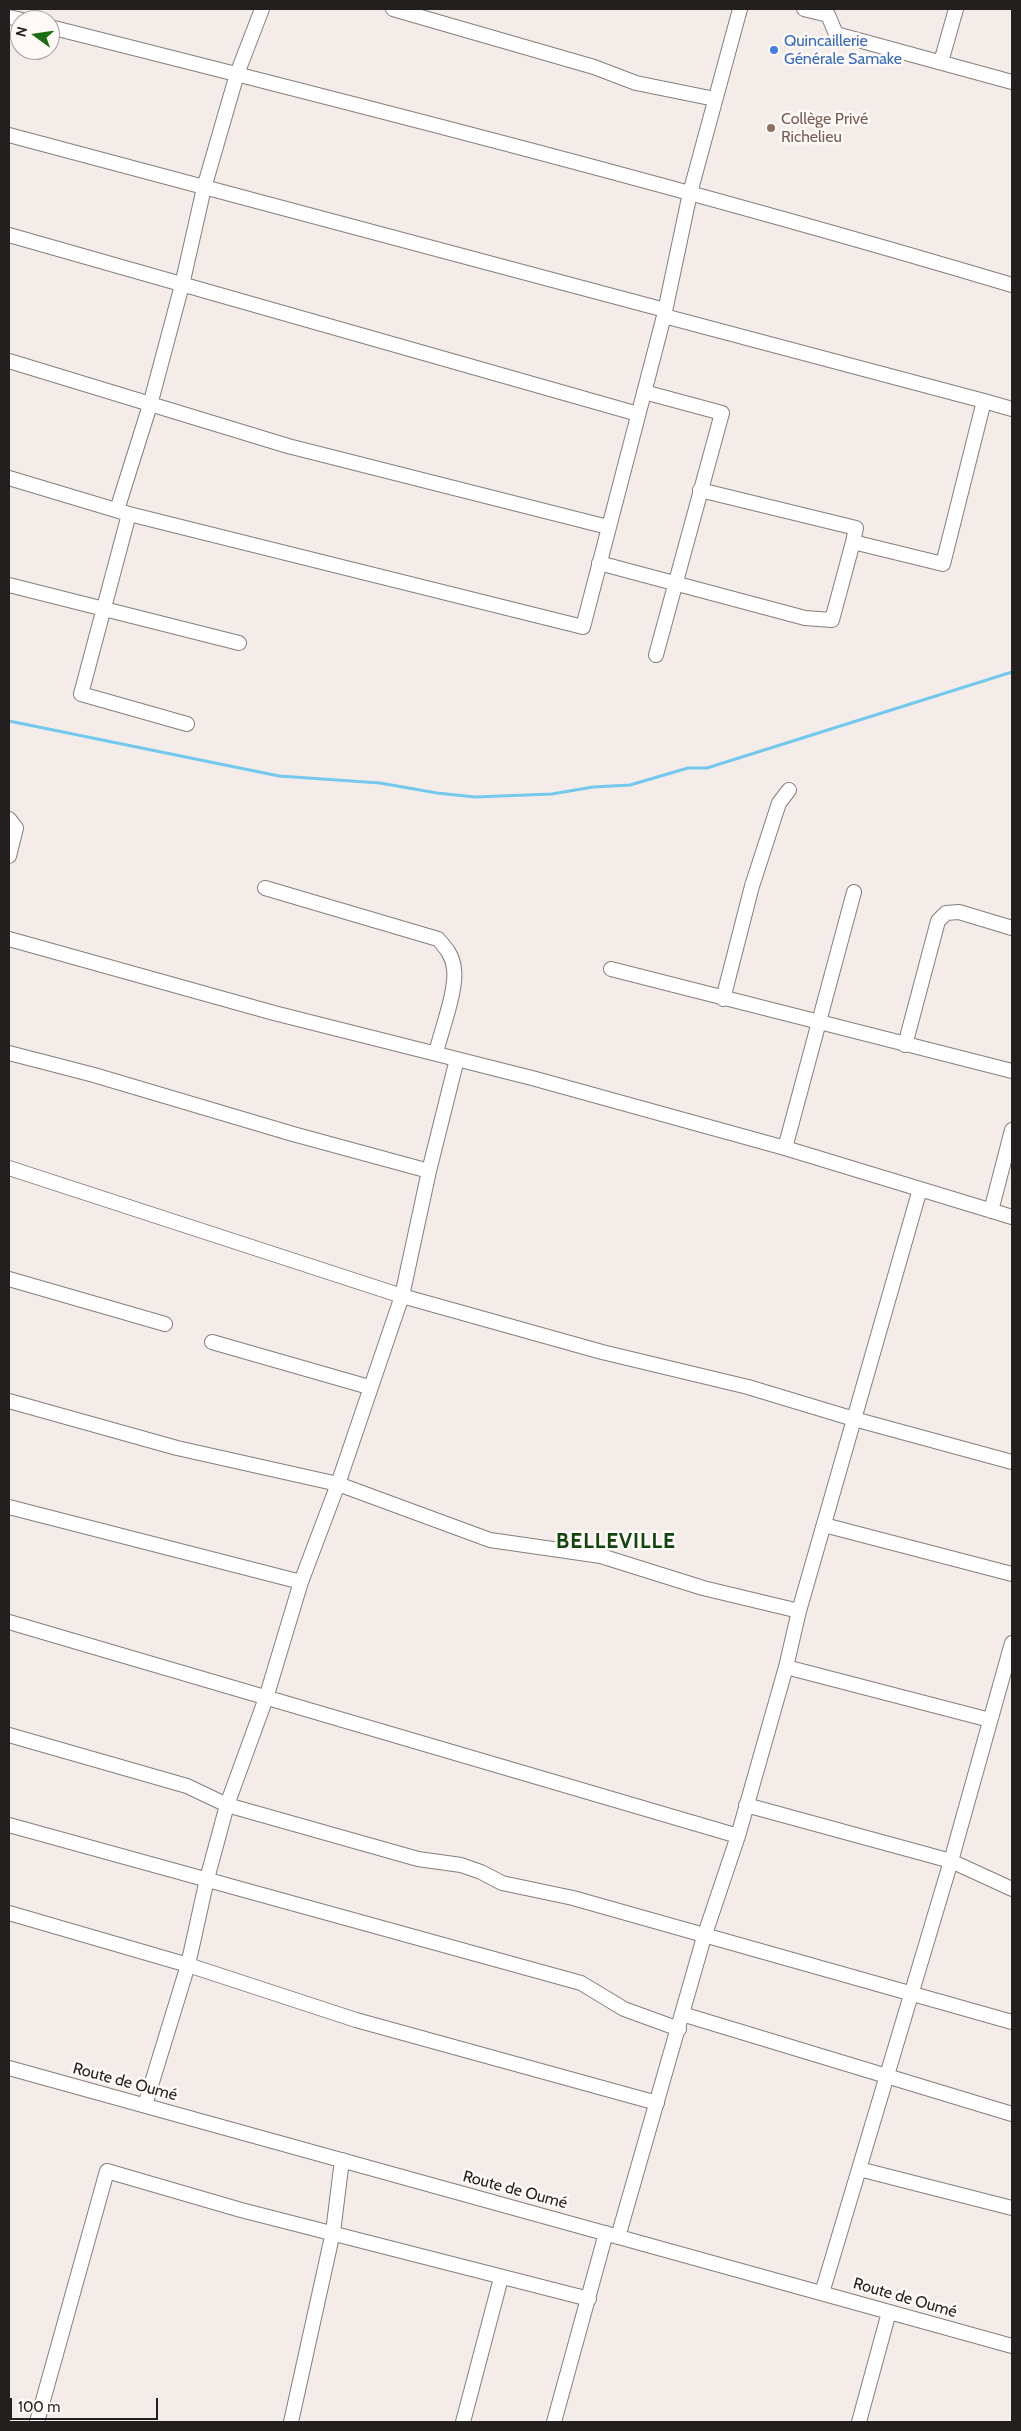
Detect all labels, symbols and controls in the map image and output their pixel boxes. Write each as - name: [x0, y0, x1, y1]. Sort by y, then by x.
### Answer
- north arrow: [10, 10, 60, 60]
- text: N: [11, 25, 31, 39]
- place label: Quincaillerie Générale Samake: [784, 31, 902, 69]
- marker: Quincaillerie Générale Samake: [768, 44, 780, 56]
- place label: Collège Privé Richelieu: [781, 109, 868, 147]
- marker: Collège Privé Richelieu: [765, 122, 777, 134]
- district label: BELLEVILLE: [555, 1529, 677, 1555]
- street label: Route de Oumé: [71, 2059, 179, 2105]
- street label: Route de Oumé: [461, 2167, 569, 2213]
- street label: Route de Oumé: [851, 2274, 959, 2322]
- scale bar: [12, 2388, 160, 2420]
- text: 100 m: [18, 2398, 60, 2416]

